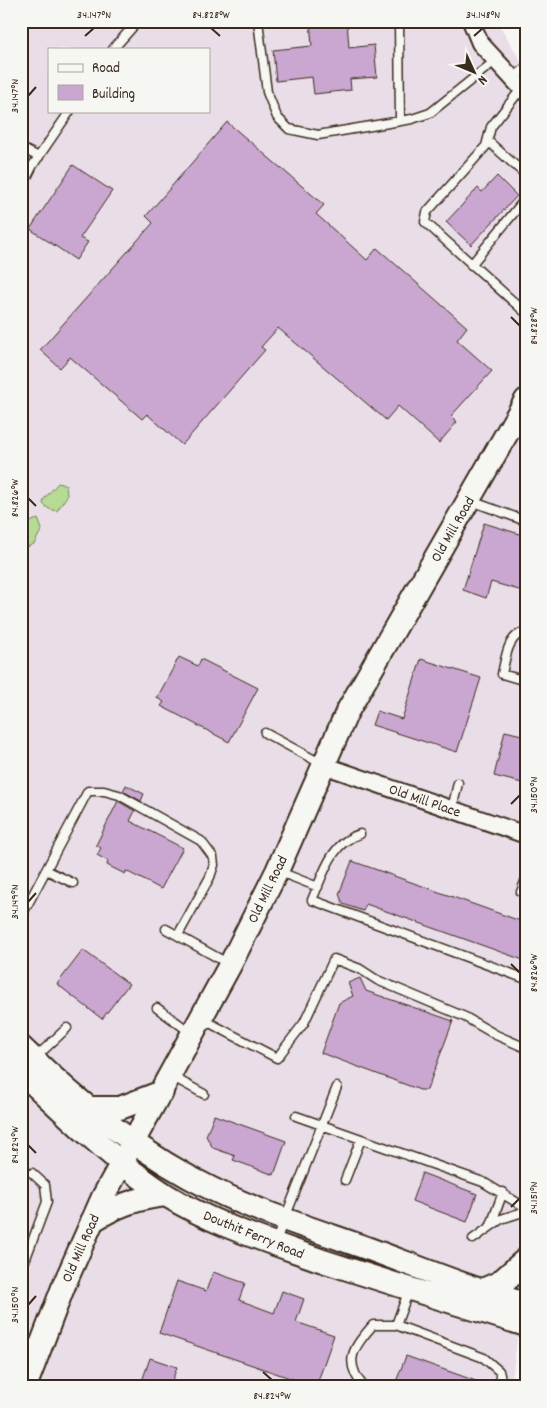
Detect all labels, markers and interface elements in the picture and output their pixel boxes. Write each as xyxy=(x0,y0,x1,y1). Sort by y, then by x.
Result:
text: 34.147°N xyxy=(77,7,111,24)
text: 84.828°W xyxy=(192,7,230,24)
text: 34.148°N xyxy=(466,7,500,24)
legend xyxy=(48,48,210,112)
north arrow xyxy=(450,48,500,98)
text: Road xyxy=(92,58,120,80)
text: N xyxy=(472,70,492,89)
text: 34.147°N xyxy=(7,79,24,113)
text: Building xyxy=(92,84,135,106)
text: 84.828°W xyxy=(526,307,543,345)
text: 84.826°W xyxy=(7,479,24,517)
street label: Old Mill Road xyxy=(426,493,481,567)
text: 34.150°N xyxy=(526,777,543,813)
street label: Old Mill Place xyxy=(385,779,464,825)
street label: Old Mill Road xyxy=(243,852,295,927)
text: 34.149°N xyxy=(7,884,24,920)
text: 84.826°W xyxy=(526,954,543,992)
text: 84.824°W xyxy=(7,1126,24,1164)
text: 34.151°N xyxy=(526,1181,543,1214)
street label: Douthit Ferry Road xyxy=(200,1206,307,1266)
street label: Old Mill Road xyxy=(57,1211,107,1287)
text: 34.150°N xyxy=(7,1287,24,1323)
text: 84.824°W xyxy=(253,1388,291,1405)

